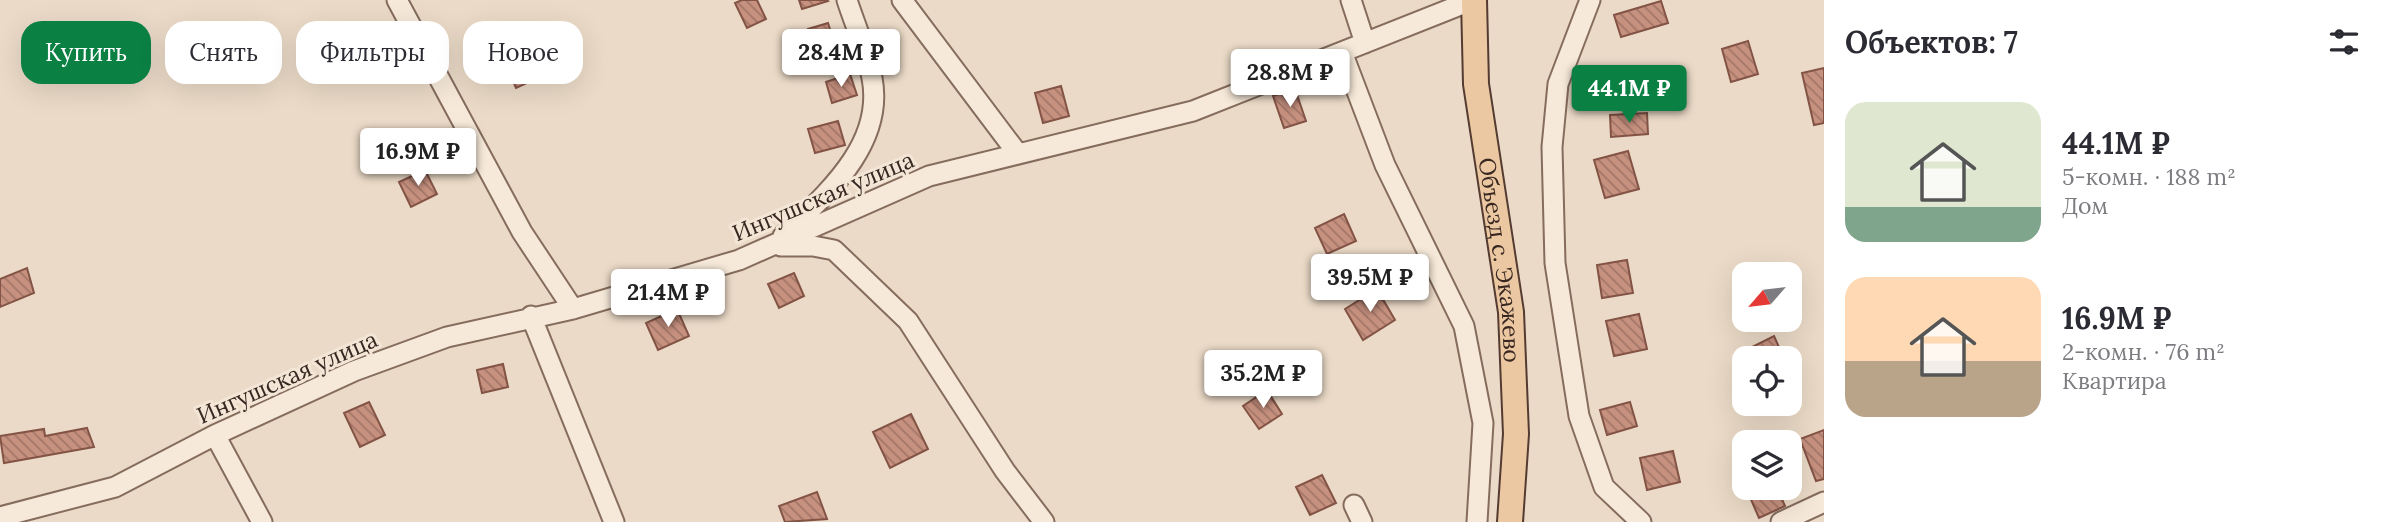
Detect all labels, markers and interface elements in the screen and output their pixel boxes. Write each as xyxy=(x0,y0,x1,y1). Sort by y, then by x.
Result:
chip: Купить xyxy=(21,21,151,84)
chip: Снять xyxy=(165,21,282,84)
chip: Фильтры xyxy=(296,21,449,84)
chip: Новое xyxy=(463,21,583,84)
text: Объектов: 7 xyxy=(1845,23,2018,61)
icon: filters xyxy=(2325,23,2363,61)
pin: 28.4M ₽ xyxy=(776,29,906,89)
text: 28.4M ₽ xyxy=(798,37,884,66)
pin: 28.8M ₽ xyxy=(1225,50,1355,109)
text: 28.8M ₽ xyxy=(1247,57,1333,86)
pin: 44.1M ₽ xyxy=(1564,66,1694,125)
text: 44.1M ₽ xyxy=(1588,73,1670,102)
text: 44.1M ₽ xyxy=(2062,124,2170,162)
pin: 16.9M ₽ xyxy=(353,128,483,188)
icon: home xyxy=(1901,130,1985,214)
text: 16.9M ₽ xyxy=(376,136,460,165)
street label: Ингушская улица xyxy=(728,145,918,247)
street label: Объезд с. Экажево xyxy=(1473,155,1528,363)
text: 5-комн. · 188 m² xyxy=(2062,162,2236,191)
text: Дом xyxy=(2062,191,2108,220)
pin: 39.5M ₽ xyxy=(1305,254,1435,314)
text: 39.5M ₽ xyxy=(1327,262,1413,291)
north arrow xyxy=(1732,262,1802,332)
map controls xyxy=(1732,262,1802,500)
pin: 21.4M ₽ xyxy=(603,270,733,329)
text: 21.4M ₽ xyxy=(627,277,709,306)
text: 16.9M ₽ xyxy=(2062,299,2171,337)
icon: home xyxy=(1901,305,1985,389)
street label: Ингушская улица xyxy=(192,324,382,430)
text: 2-комн. · 76 m² xyxy=(2062,337,2225,366)
button: locate xyxy=(1732,346,1802,416)
pin: 35.2M ₽ xyxy=(1198,350,1328,410)
text: 35.2M ₽ xyxy=(1220,358,1306,387)
text: Квартира xyxy=(2062,366,2167,395)
button: layers xyxy=(1732,430,1802,500)

